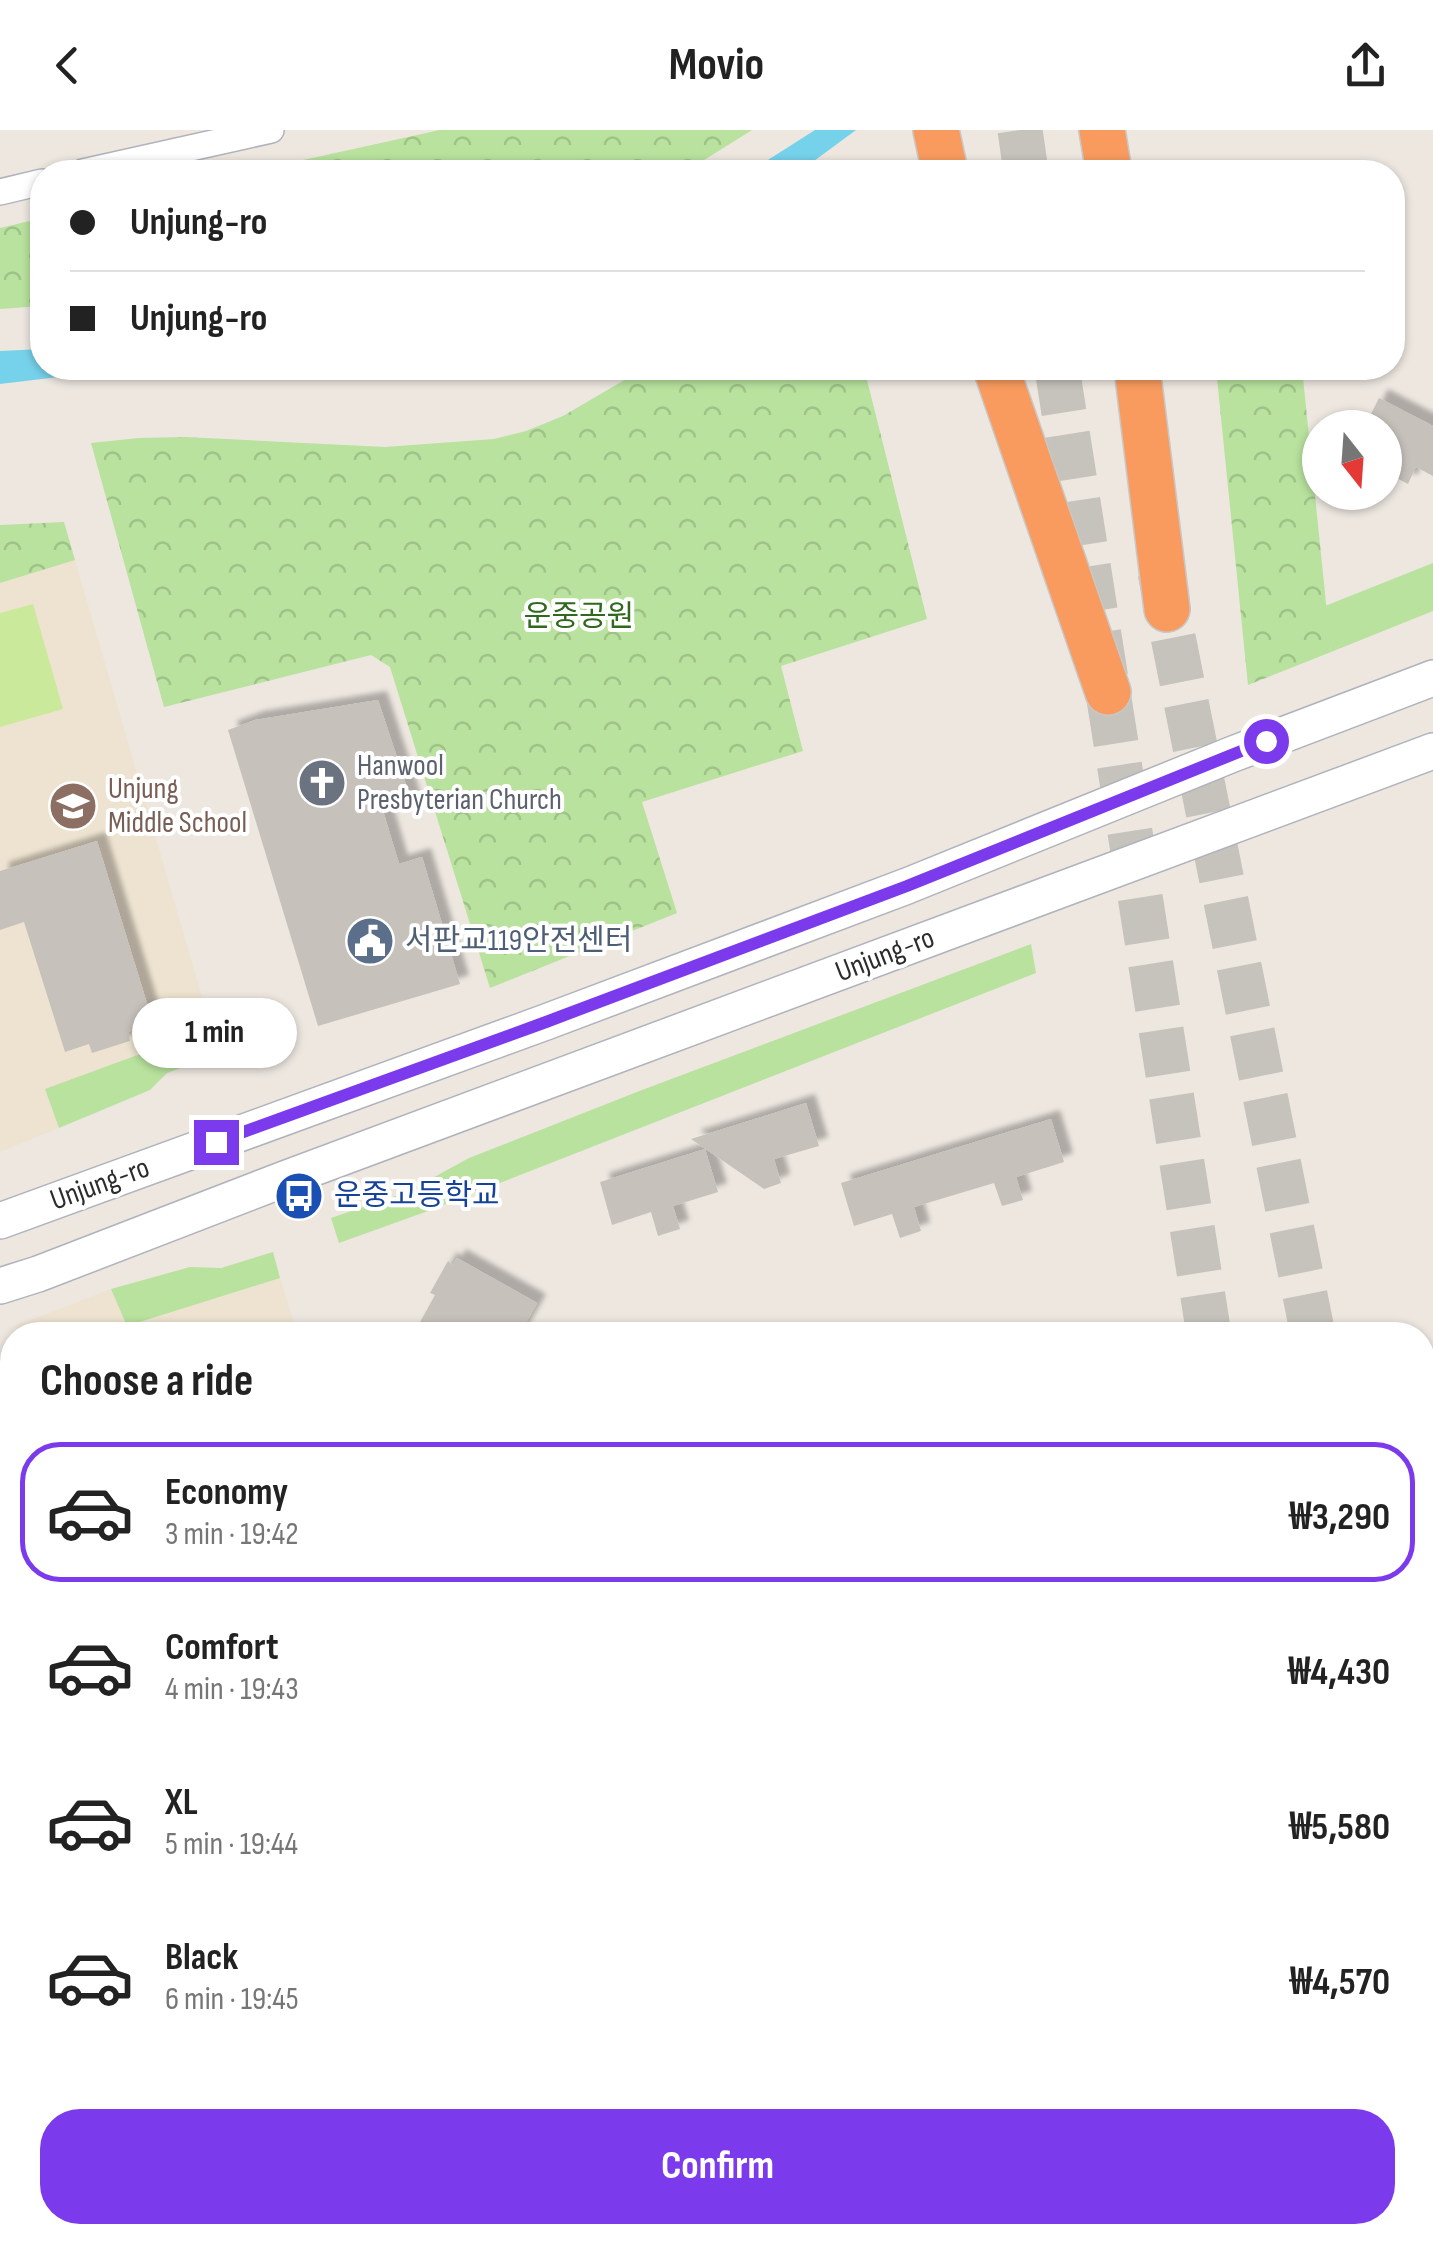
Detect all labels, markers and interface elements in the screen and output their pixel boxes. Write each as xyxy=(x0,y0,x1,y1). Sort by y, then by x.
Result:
icon: back xyxy=(40,38,95,93)
text: Movio xyxy=(669,38,764,93)
icon: share xyxy=(1338,38,1393,93)
text: Unjung-ro xyxy=(130,200,267,245)
text: Unjung-ro xyxy=(130,296,267,341)
north arrow xyxy=(1302,410,1402,510)
map controls xyxy=(1302,410,1402,510)
park label: 운중공원 xyxy=(524,599,634,635)
route start xyxy=(1244,719,1289,764)
place label: Hanwool Presbyterian Church xyxy=(357,748,562,818)
church icon: Hanwool Presbyterian Church xyxy=(296,757,348,809)
place label: Unjung Middle School xyxy=(108,771,247,841)
school or university icon: Unjung Middle School xyxy=(47,780,99,832)
public building icon: 서판교119안전센터 xyxy=(344,915,396,967)
street label: Unjung-ro xyxy=(831,920,939,990)
place label: 서판교119안전센터 xyxy=(405,923,633,959)
callout: 1 min xyxy=(134,997,298,1067)
text: 1 min xyxy=(185,1013,244,1052)
route end xyxy=(194,1120,239,1165)
street label: Unjung-ro xyxy=(46,1150,154,1218)
bus stop icon: 운중고등학교 xyxy=(273,1170,325,1222)
place label: 운중고등학교 xyxy=(334,1178,500,1214)
text: Choose a ride xyxy=(40,1354,253,1409)
icon: car xyxy=(45,1467,135,1557)
text: Economy xyxy=(165,1470,288,1515)
text: ₩3,290 xyxy=(1289,1495,1390,1540)
text: 3 min · 19:42 xyxy=(165,1515,298,1554)
icon: car xyxy=(45,1622,135,1712)
text: Comfort xyxy=(165,1625,279,1670)
text: ₩4,430 xyxy=(1288,1650,1390,1695)
text: 4 min · 19:43 xyxy=(165,1670,299,1709)
icon: car xyxy=(45,1777,135,1867)
text: XL xyxy=(165,1780,198,1825)
text: ₩5,580 xyxy=(1289,1805,1390,1850)
text: 5 min · 19:44 xyxy=(165,1825,298,1864)
icon: car xyxy=(45,1932,135,2022)
text: Black xyxy=(165,1935,238,1980)
text: ₩4,570 xyxy=(1290,1960,1390,2005)
text: 6 min · 19:45 xyxy=(165,1980,299,2019)
button: Confirm xyxy=(40,2109,1395,2224)

